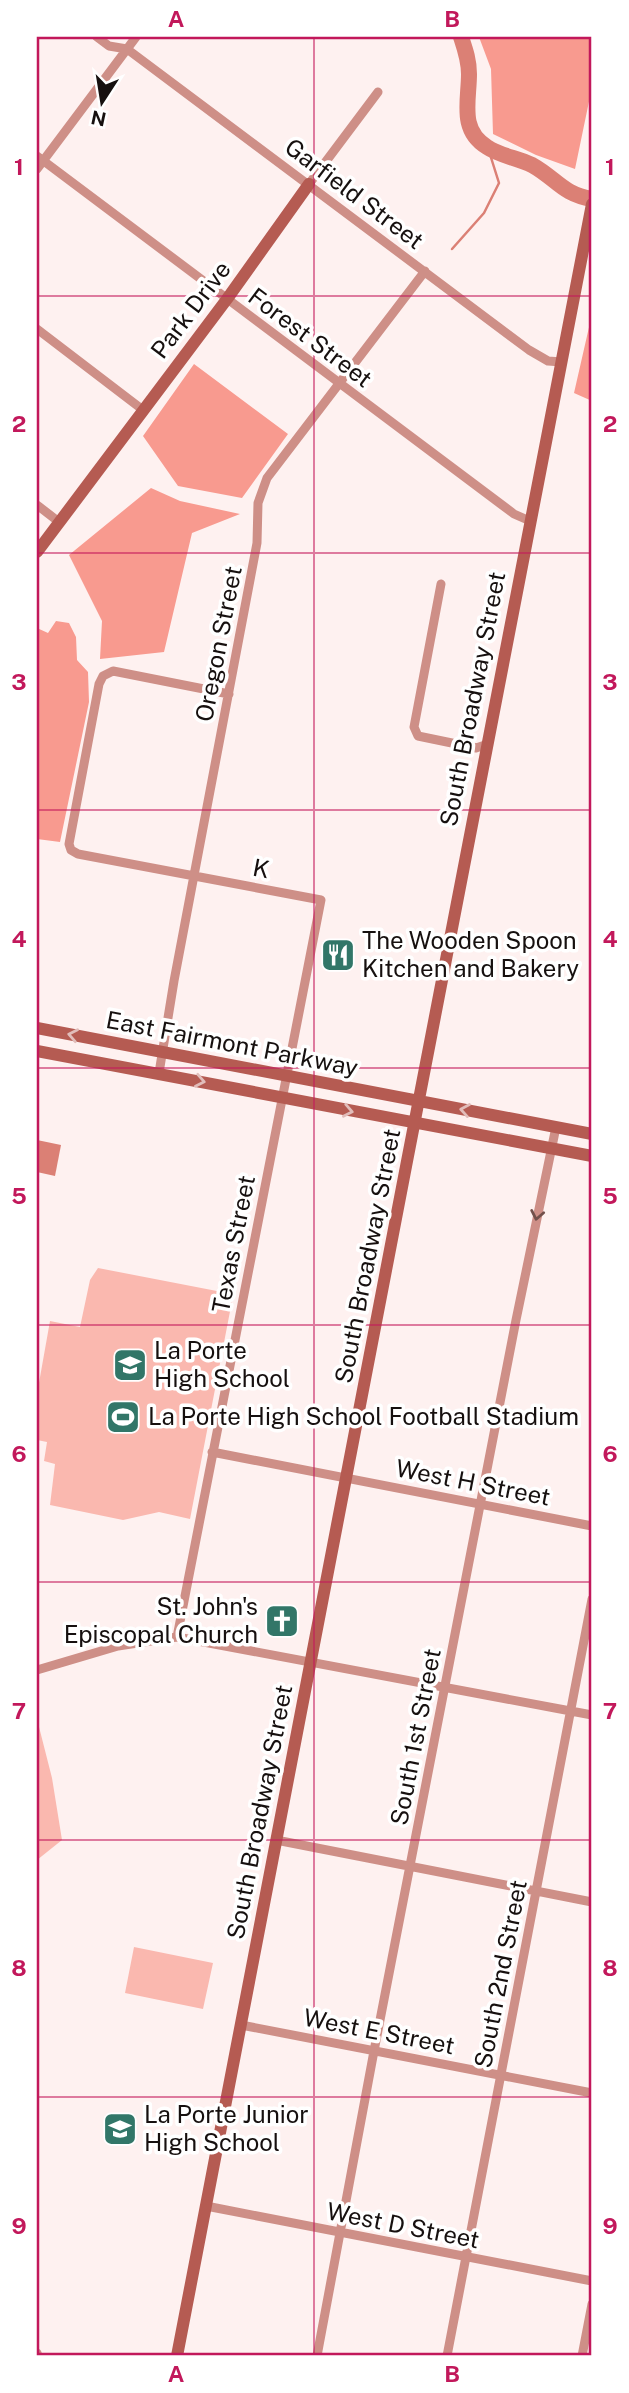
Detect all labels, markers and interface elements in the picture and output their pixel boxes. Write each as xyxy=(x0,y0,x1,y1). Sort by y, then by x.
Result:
text: A xyxy=(168,5,185,32)
text: B xyxy=(444,5,460,32)
north arrow xyxy=(66,66,136,136)
text: N xyxy=(89,106,108,131)
street label: Garfield Street xyxy=(280,132,429,254)
text: 1 xyxy=(14,153,24,180)
text: 1 xyxy=(605,153,615,180)
street label: Park Drive xyxy=(145,255,236,364)
street label: Forest Street xyxy=(243,282,378,393)
text: 2 xyxy=(12,410,26,437)
text: 2 xyxy=(603,410,617,437)
street label: Oregon Street xyxy=(189,564,247,724)
street label: South Broadway Street xyxy=(434,569,510,829)
text: 3 xyxy=(11,668,27,695)
text: 3 xyxy=(602,668,618,695)
street label: K xyxy=(250,853,272,883)
text: 4 xyxy=(11,925,27,952)
text: 4 xyxy=(602,925,618,952)
place label: The Wooden Spoon Kitchen and Bakery xyxy=(362,926,579,982)
restaurant icon: The Wooden Spoon Kitchen and Bakery xyxy=(319,936,357,974)
street label: East Fairmont Parkway xyxy=(104,1005,361,1081)
one-way arrow xyxy=(68,1028,80,1043)
one-way arrow xyxy=(194,1073,206,1088)
one-way arrow xyxy=(342,1102,354,1117)
one-way arrow xyxy=(459,1103,471,1118)
street label: South Broadway Street xyxy=(329,1126,405,1386)
street label: Texas Street xyxy=(206,1173,260,1315)
text: 5 xyxy=(11,1182,27,1209)
text: 5 xyxy=(602,1182,618,1209)
one-way arrow xyxy=(530,1209,545,1221)
place label: La Porte High School xyxy=(154,1336,290,1392)
school or university icon: La Porte High School xyxy=(111,1346,149,1384)
sports icon: La Porte High School Football Stadium xyxy=(104,1398,142,1436)
place label: La Porte High School Football Stadium xyxy=(148,1402,579,1430)
text: 6 xyxy=(11,1440,27,1467)
text: 6 xyxy=(602,1440,618,1467)
street label: West H Street xyxy=(394,1453,553,1511)
place label: St. John's Episcopal Church xyxy=(64,1592,258,1648)
church icon: St. John's Episcopal Church xyxy=(263,1602,301,1640)
street label: South 1st Street xyxy=(384,1646,446,1828)
street label: South Broadway Street xyxy=(221,1682,297,1942)
text: 7 xyxy=(12,1697,26,1724)
text: 7 xyxy=(603,1697,617,1724)
street label: South 2nd Street xyxy=(468,1877,532,2070)
text: 8 xyxy=(11,1954,27,1981)
text: 8 xyxy=(602,1954,618,1981)
street label: West E Street xyxy=(301,2003,457,2059)
place label: La Porte Junior High School xyxy=(144,2100,309,2156)
school or university icon: La Porte Junior High School xyxy=(101,2110,139,2148)
street label: West D Street xyxy=(324,2196,482,2254)
text: 9 xyxy=(11,2212,27,2239)
text: 9 xyxy=(602,2212,618,2239)
text: A xyxy=(168,2360,185,2387)
text: B xyxy=(444,2360,460,2387)

